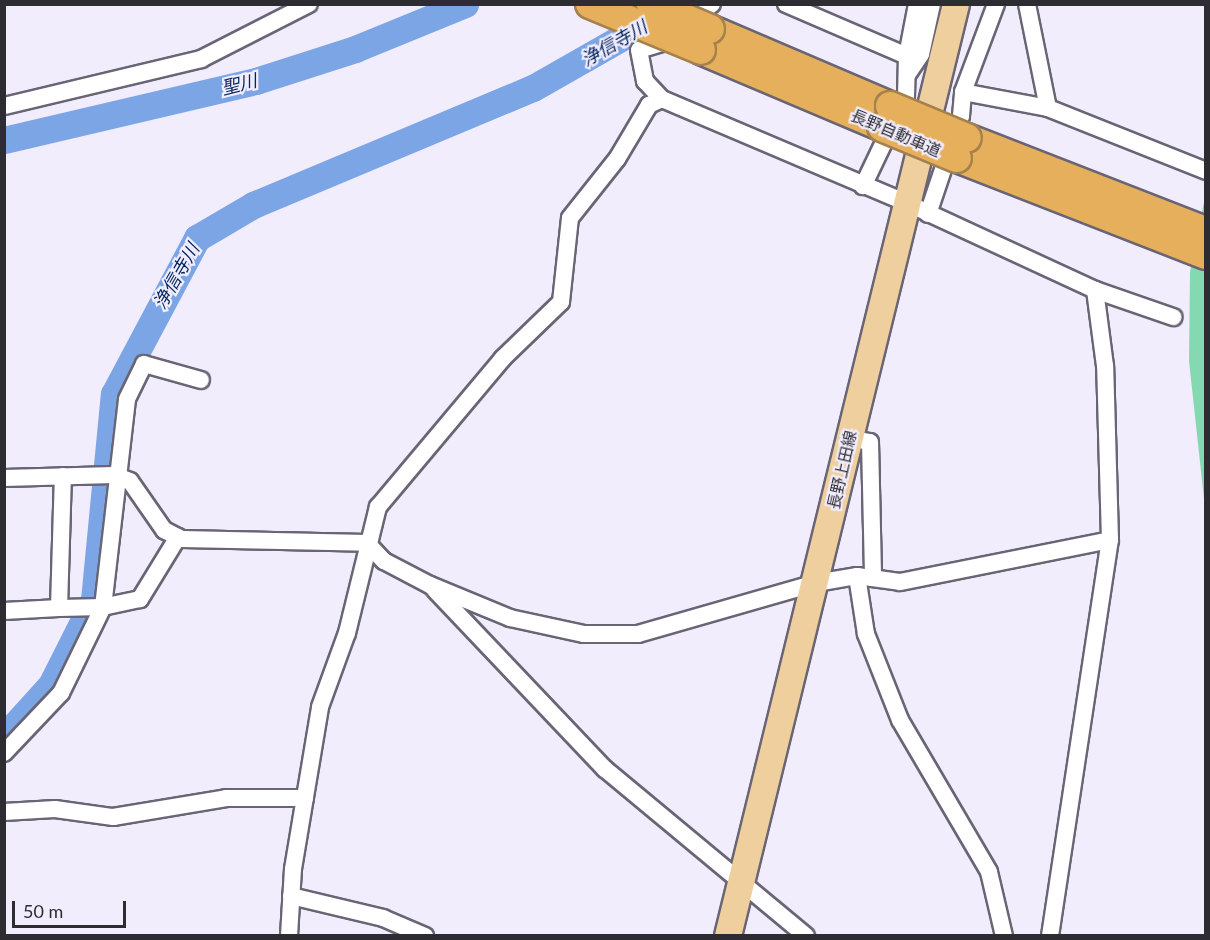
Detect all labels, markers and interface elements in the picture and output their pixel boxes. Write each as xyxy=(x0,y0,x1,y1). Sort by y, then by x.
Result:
water label: 浄信寺川 xyxy=(577,16,651,70)
water label: 聖川 xyxy=(219,69,259,99)
street label: 長野自動車道 xyxy=(848,105,944,161)
water label: 浄信寺川 xyxy=(149,239,203,313)
street label: 長野上田線 xyxy=(824,429,860,511)
scale bar xyxy=(15,889,129,927)
text: 50 m xyxy=(23,900,63,922)

